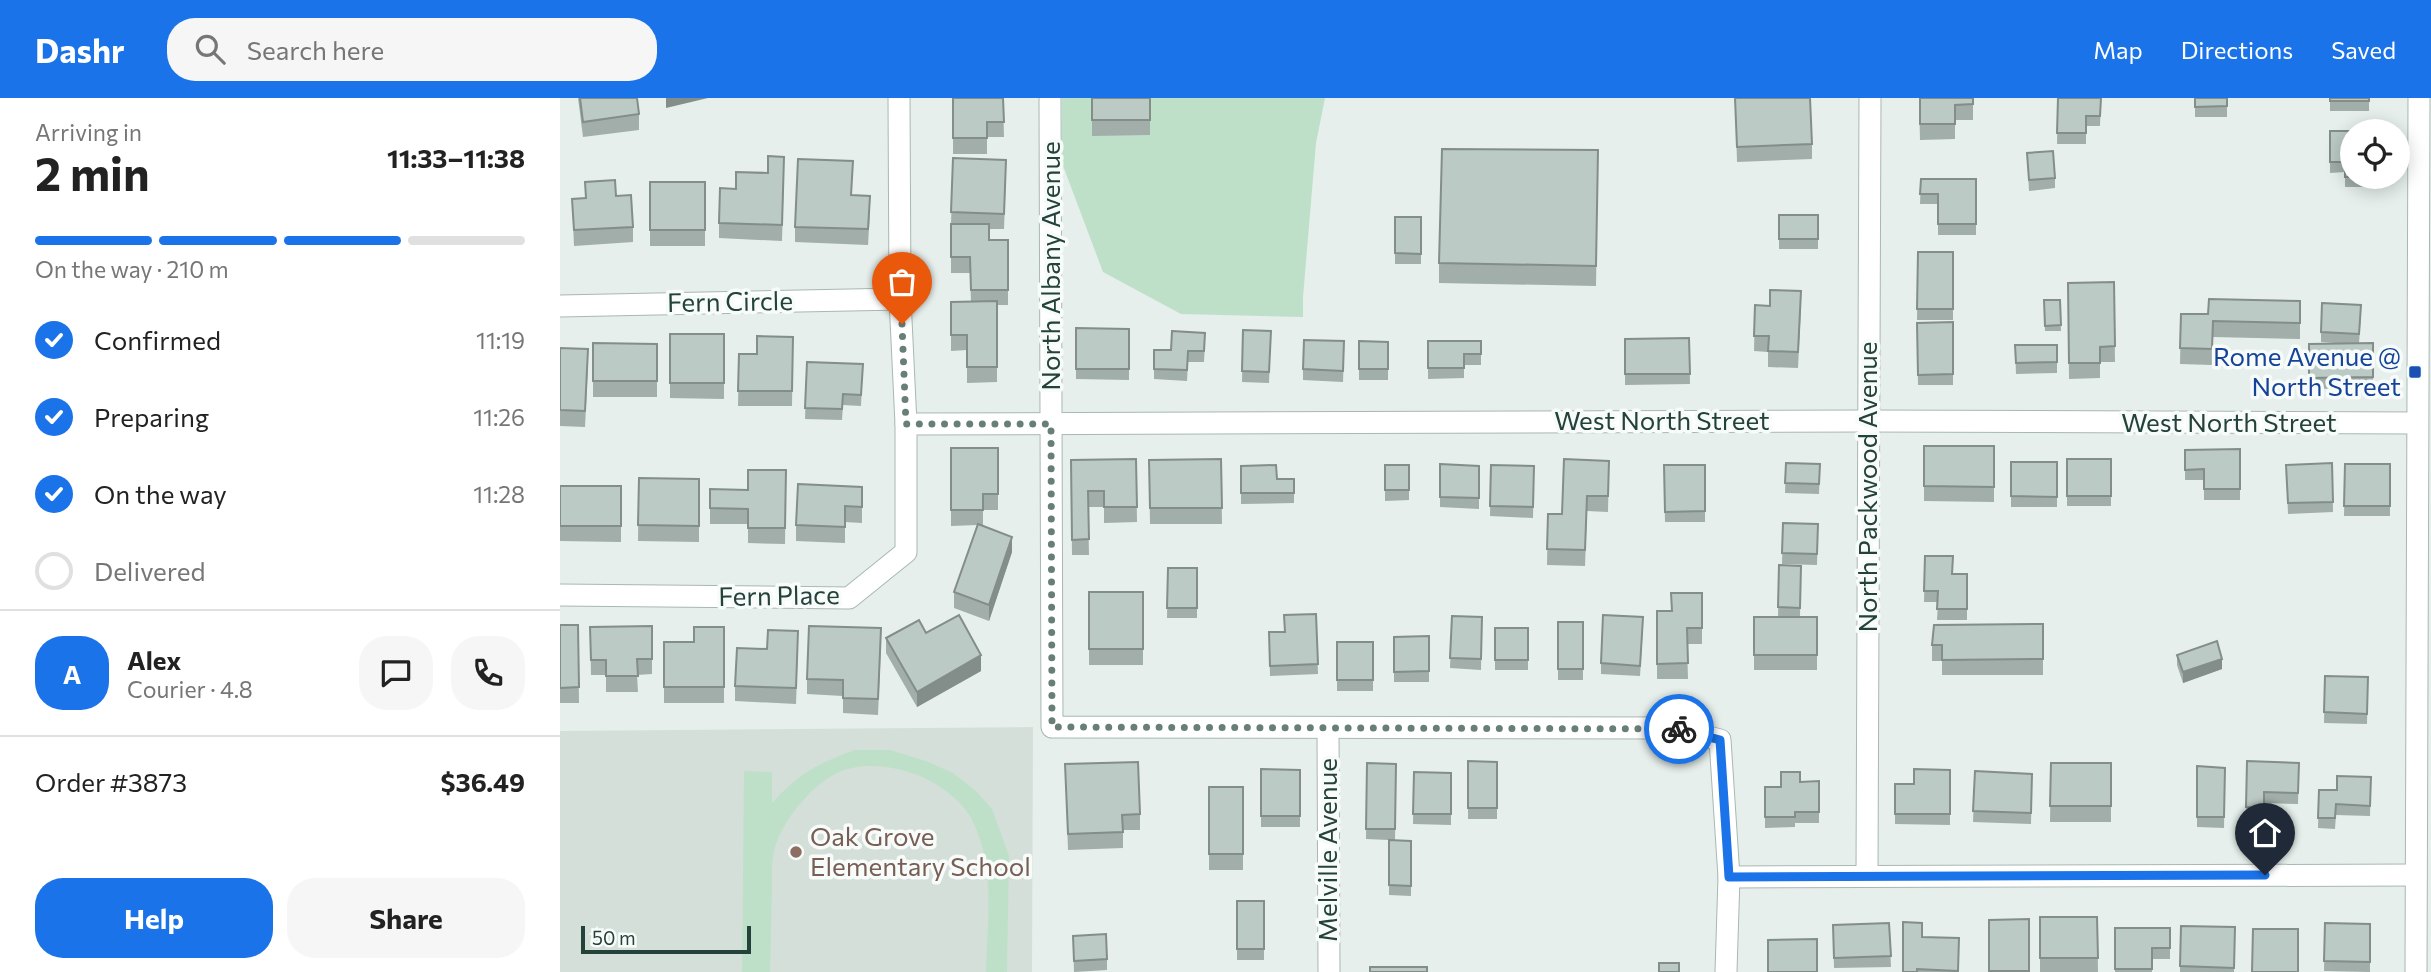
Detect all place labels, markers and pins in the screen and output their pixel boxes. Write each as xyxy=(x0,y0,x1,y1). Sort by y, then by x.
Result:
pin xyxy=(872,252,932,324)
place label: Rome Avenue @ North Street xyxy=(2213,340,2401,401)
marker: Rome Avenue @ North Street xyxy=(2407,364,2423,380)
pin xyxy=(2235,803,2295,875)
place label: Oak Grove Elementary School xyxy=(810,820,1031,881)
marker: Oak Grove Elementary School xyxy=(788,844,804,860)

